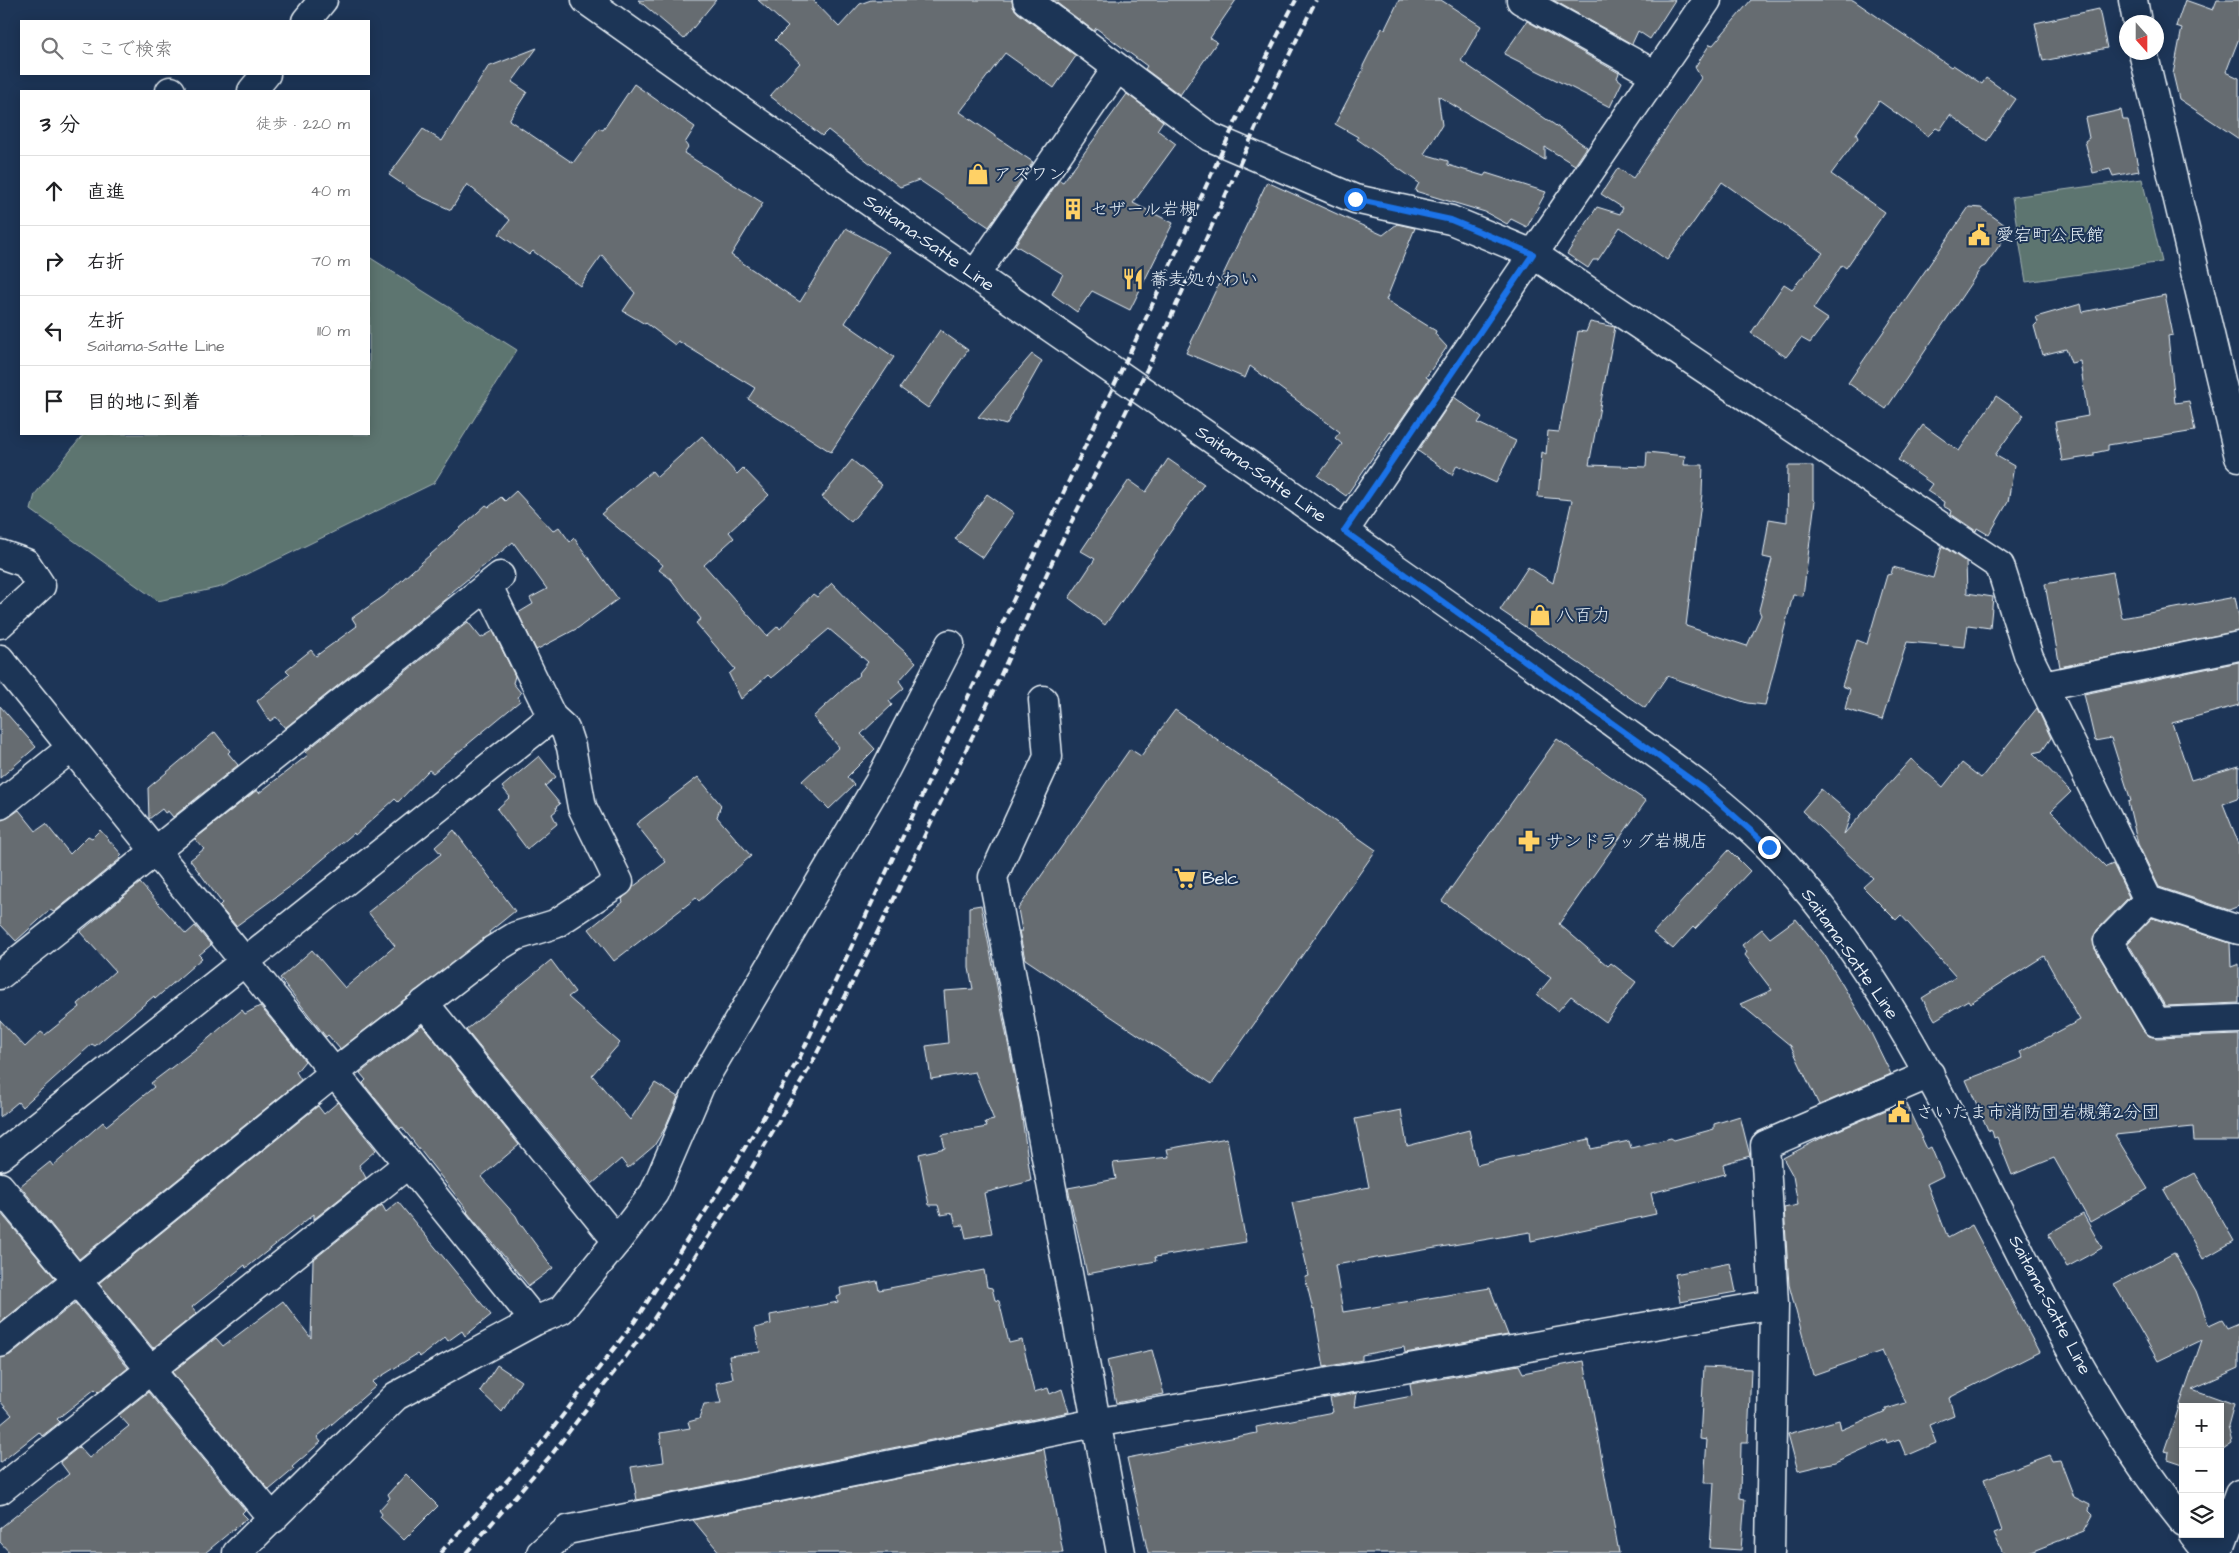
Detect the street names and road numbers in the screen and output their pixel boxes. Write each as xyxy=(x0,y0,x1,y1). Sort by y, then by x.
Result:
street label: Saitama-Satte Line xyxy=(858,188,1000,298)
street label: Saitama-Satte Line xyxy=(1190,419,1332,529)
street label: Saitama-Satte Line xyxy=(1795,883,1905,1025)
street label: Saitama-Satte Line xyxy=(2003,1231,2097,1379)

